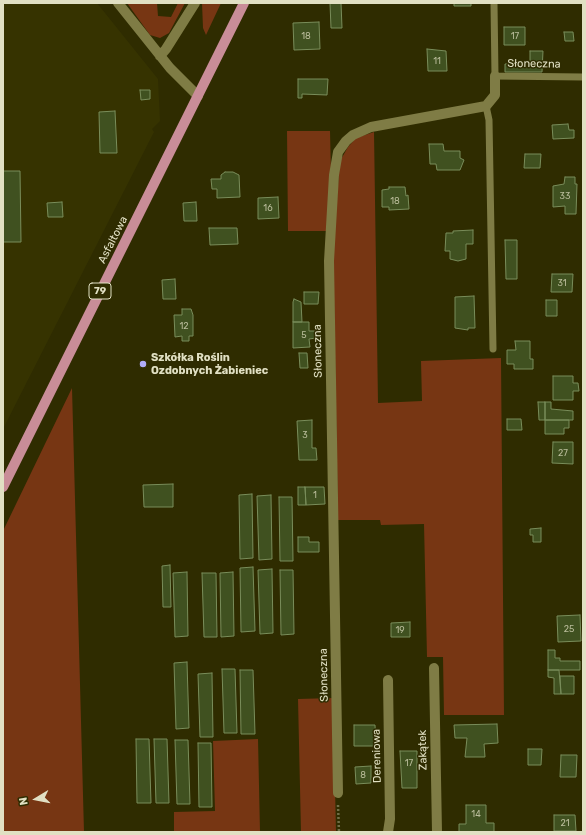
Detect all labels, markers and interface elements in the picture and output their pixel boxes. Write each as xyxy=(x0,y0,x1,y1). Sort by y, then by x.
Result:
house number: 18 xyxy=(301,31,311,41)
house number: 17 xyxy=(511,31,519,41)
house number: 11 xyxy=(433,56,441,66)
street label: Słoneczna xyxy=(507,57,561,71)
house number: 33 xyxy=(560,191,570,201)
house number: 18 xyxy=(390,196,400,206)
house number: 16 xyxy=(263,203,273,213)
street label: Asfaltowa xyxy=(96,214,130,266)
house number: 31 xyxy=(557,278,567,288)
road number: 79 xyxy=(89,283,111,299)
house number: 12 xyxy=(179,321,189,331)
street label: Słoneczna xyxy=(311,324,325,378)
house number: 5 xyxy=(301,330,307,340)
place label: Szkółka Roślin Ozdobnych Żabieniec xyxy=(151,351,268,377)
marker: Szkółka Roślin Ozdobnych Żabieniec xyxy=(138,359,148,369)
house number: 3 xyxy=(302,430,308,440)
house number: 27 xyxy=(558,448,568,458)
house number: 1 xyxy=(313,490,317,500)
house number: 25 xyxy=(564,624,574,634)
house number: 19 xyxy=(395,625,405,635)
street label: Słoneczna xyxy=(317,648,331,702)
street label: Dereniowa xyxy=(370,729,384,783)
street label: Zakątek xyxy=(416,730,430,770)
house number: 17 xyxy=(405,758,413,768)
house number: 8 xyxy=(360,770,366,780)
north arrow xyxy=(16,779,56,819)
text: N xyxy=(17,796,31,806)
house number: 14 xyxy=(471,809,481,819)
house number: 21 xyxy=(560,818,570,828)

